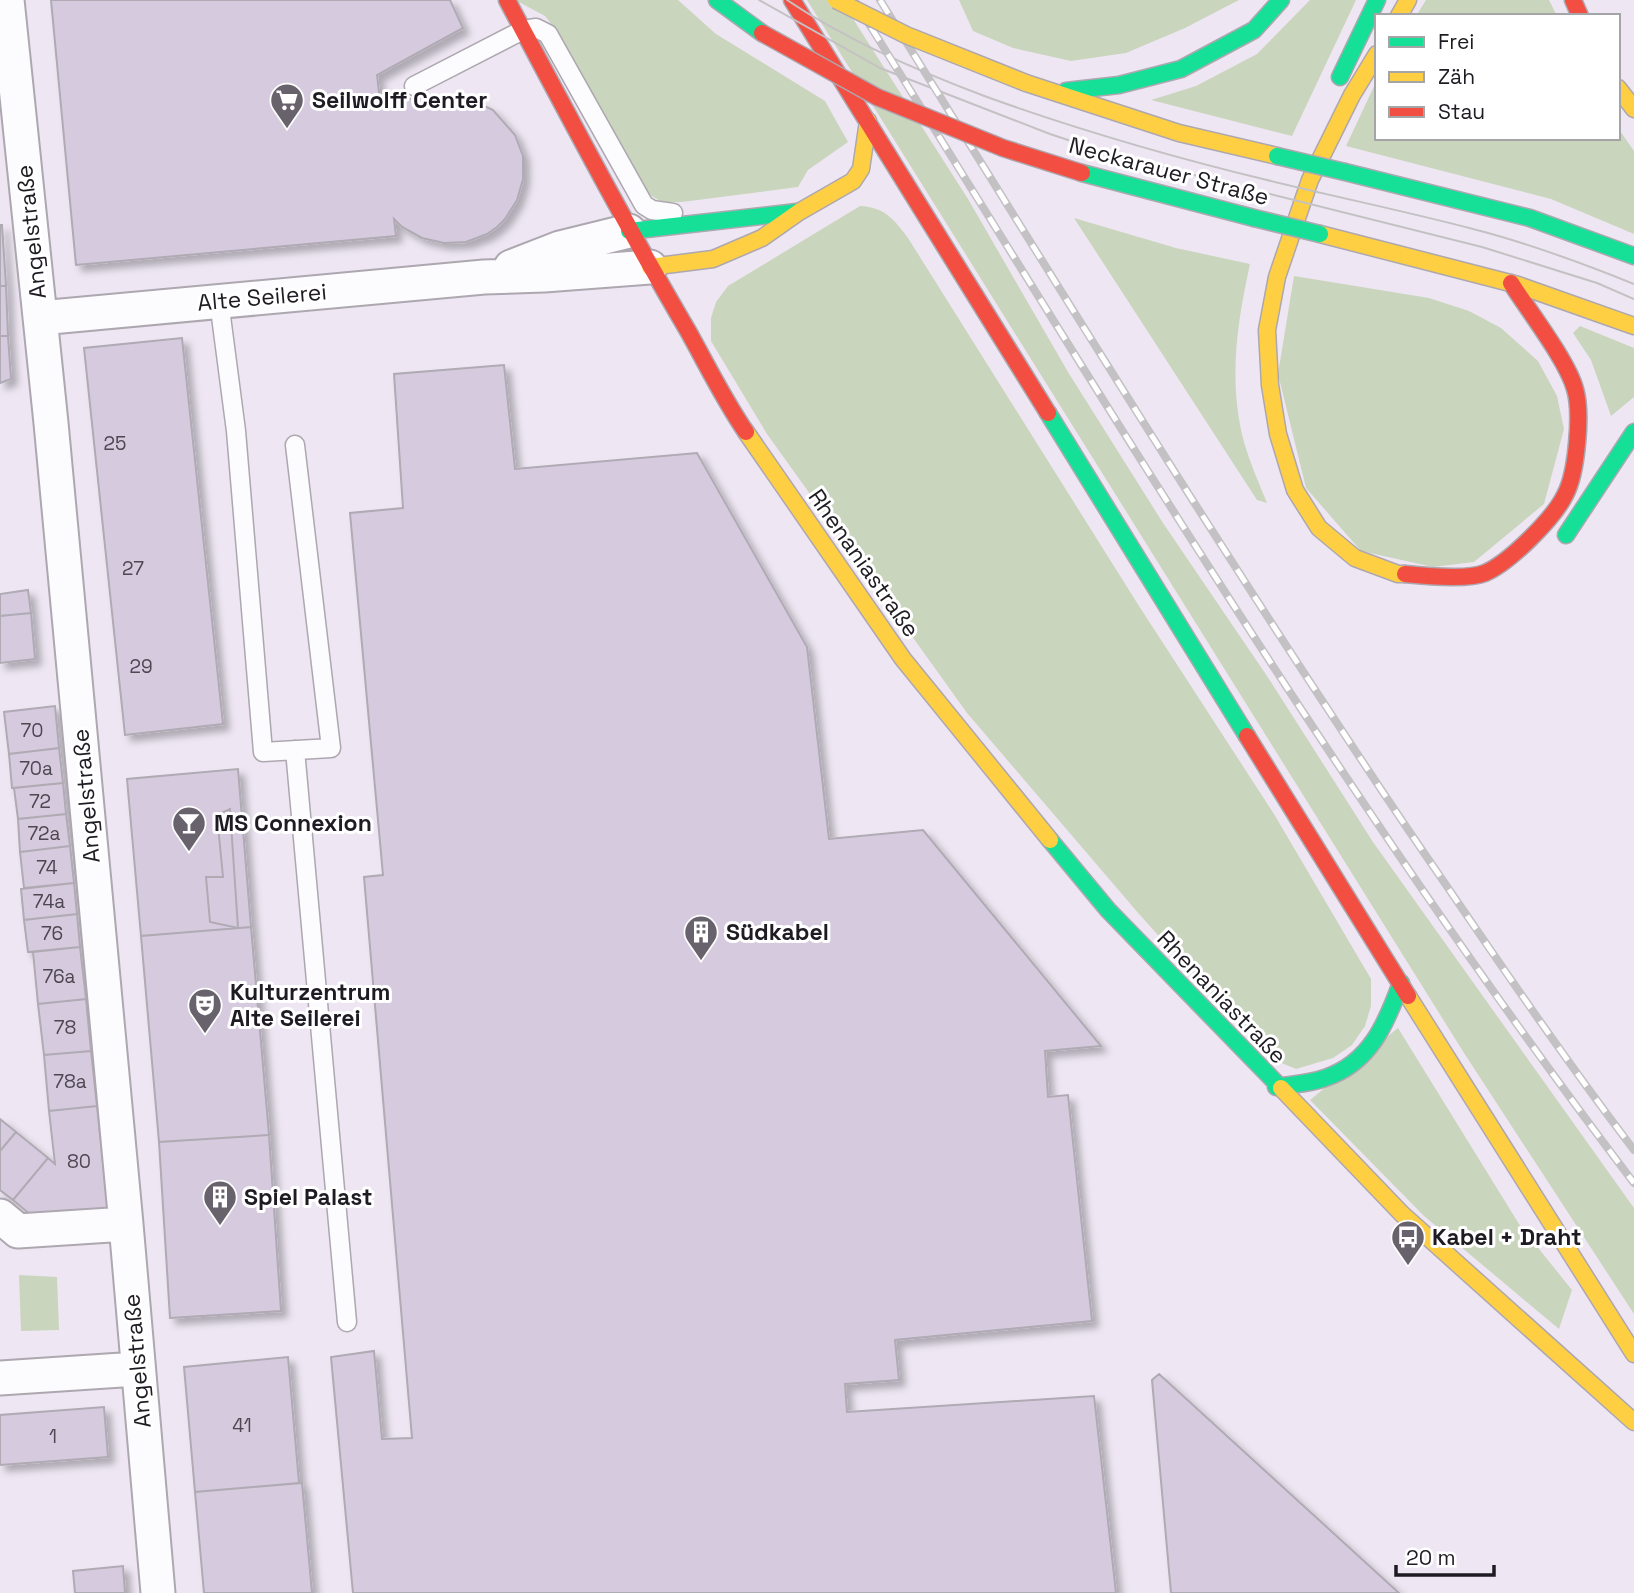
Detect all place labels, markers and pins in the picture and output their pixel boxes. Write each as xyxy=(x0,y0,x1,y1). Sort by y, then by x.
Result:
supermarket icon: Seilwolff Center xyxy=(268,81,306,130)
place label: Seilwolff Center xyxy=(312,85,487,115)
bar icon: MS Connexion xyxy=(170,804,208,853)
place label: MS Connexion xyxy=(214,808,372,838)
building icon: Südkabel xyxy=(682,913,720,962)
place label: Südkabel xyxy=(726,917,829,947)
place label: Kulturzentrum Alte Seilerei xyxy=(230,977,390,1033)
theatre icon: Kulturzentrum Alte Seilerei xyxy=(186,986,224,1035)
building icon: Spiel Palast xyxy=(201,1178,239,1227)
place label: Spiel Palast xyxy=(244,1182,373,1212)
bus stop icon: Kabel + Draht xyxy=(1389,1218,1427,1267)
place label: Kabel + Draht xyxy=(1432,1222,1581,1252)

